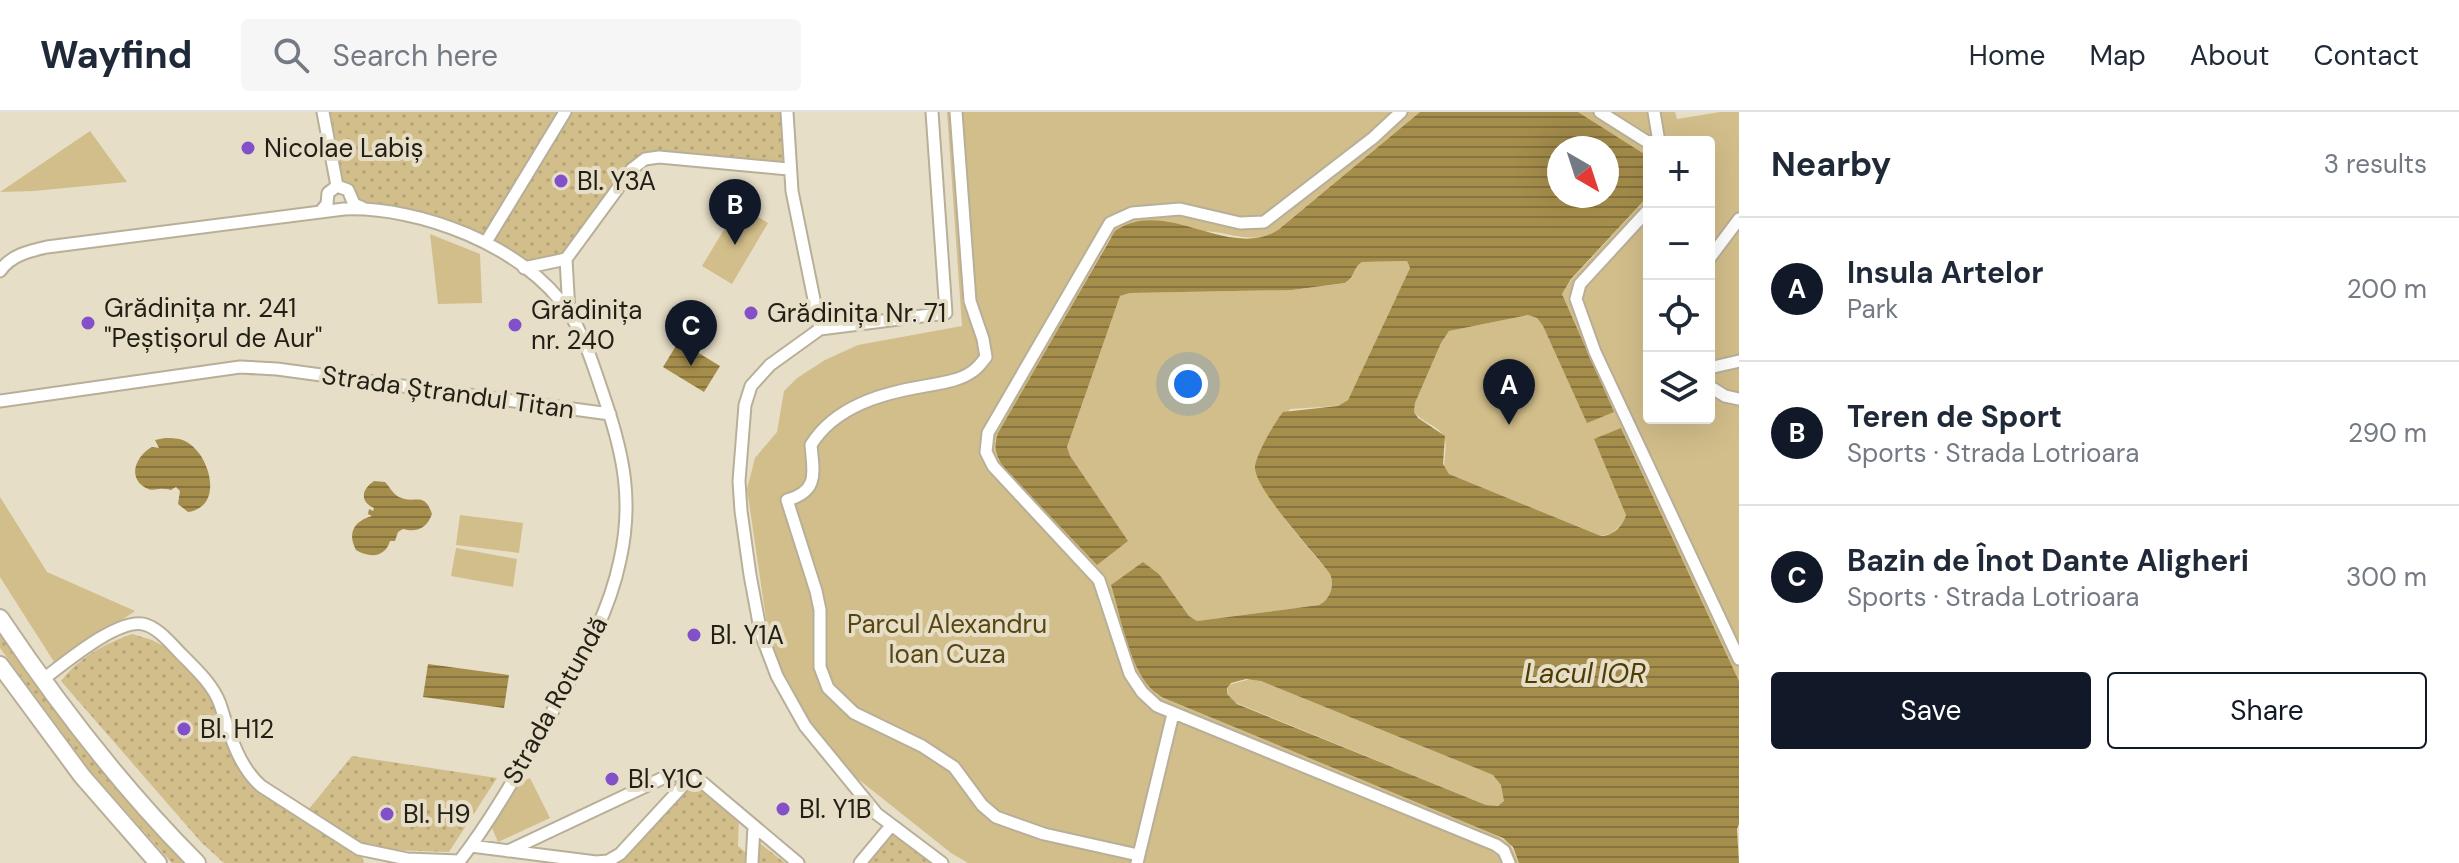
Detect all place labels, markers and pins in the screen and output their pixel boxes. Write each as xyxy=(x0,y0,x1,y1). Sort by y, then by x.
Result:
place label: Nicolae Labiș xyxy=(264,131,424,165)
marker: Nicolae Labiș xyxy=(239,139,257,157)
place label: Bl. Y3A xyxy=(577,164,656,198)
marker: Bl. Y3A xyxy=(552,172,570,190)
pin: B xyxy=(709,179,761,245)
place label: Grădinița nr. 241 "Peștișorul de Aur" xyxy=(104,291,322,355)
place label: Grădinița nr. 240 xyxy=(531,293,643,357)
place label: Grădinița Nr. 71 xyxy=(767,296,946,330)
pin: C xyxy=(665,300,717,366)
marker: Grădinița Nr. 71 xyxy=(742,304,760,322)
marker: Grădinița nr. 241 "Peștișorul de Aur" xyxy=(79,314,97,332)
marker: Grădinița nr. 240 xyxy=(506,316,524,334)
pin: A xyxy=(1483,359,1535,425)
place label: Bl. Y1A xyxy=(710,618,784,652)
marker: Bl. Y1A xyxy=(685,626,703,644)
place label: Bl. H12 xyxy=(200,712,274,746)
marker: Bl. H12 xyxy=(175,720,193,738)
place label: Bl. Y1C xyxy=(628,762,703,796)
marker: Bl. Y1C xyxy=(603,770,621,788)
place label: Bl. Y1B xyxy=(799,792,871,826)
place label: Bl. H9 xyxy=(403,797,471,831)
marker: Bl. Y1B xyxy=(774,800,792,818)
marker: Bl. H9 xyxy=(378,805,396,823)

